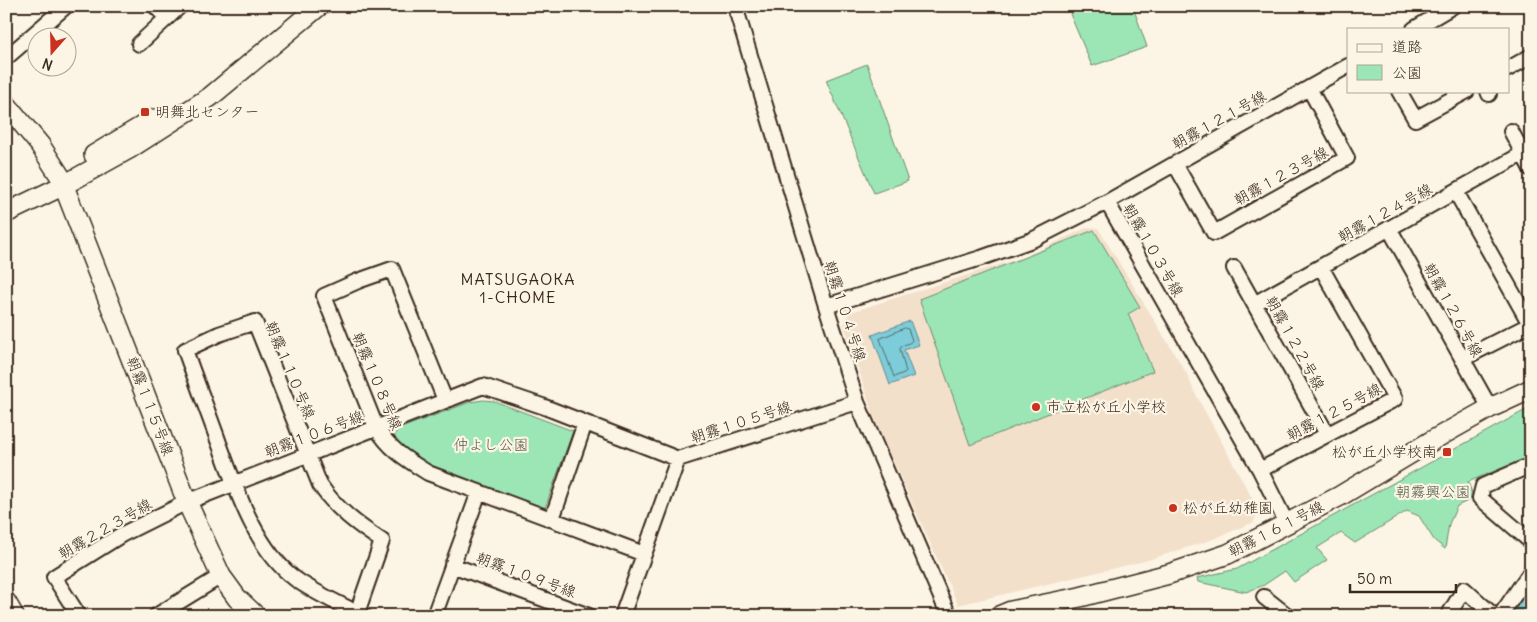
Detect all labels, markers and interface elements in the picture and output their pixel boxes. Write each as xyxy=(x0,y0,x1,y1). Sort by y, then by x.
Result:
north arrow xyxy=(28,28,78,78)
legend xyxy=(1347,28,1510,92)
text: 道路 xyxy=(1392,37,1422,56)
text: N xyxy=(40,54,55,74)
text: 公園 xyxy=(1392,63,1422,82)
street label: 朝霧１２１号線 xyxy=(1168,86,1269,153)
place label: 明舞北センター xyxy=(155,102,259,121)
marker: 明舞北センター xyxy=(139,106,151,118)
street label: 朝霧１２３号線 xyxy=(1230,142,1331,209)
street label: 朝霧１２４号線 xyxy=(1334,179,1435,246)
street label: 朝霧１０３号線 xyxy=(1119,200,1188,300)
street label: 朝霧１０４号線 xyxy=(820,258,871,364)
street label: 朝霧１２６号線 xyxy=(1420,259,1487,360)
district label: MATSUGAOKA 1-CHOME xyxy=(460,269,576,307)
street label: 朝霧１２２号線 xyxy=(1262,292,1329,393)
street label: 朝霧１１０号線 xyxy=(261,318,320,422)
street label: 朝霧１０８号線 xyxy=(348,329,407,433)
street label: 朝霧１１５号線 xyxy=(123,353,178,458)
street label: 朝霧１２５号線 xyxy=(1283,379,1385,445)
street label: 朝霧１０５号線 xyxy=(688,396,794,447)
place label: 市立松が丘小学校 xyxy=(1046,397,1166,416)
marker: 市立松が丘小学校 xyxy=(1030,401,1042,413)
street label: 朝霧１０６号線 xyxy=(261,406,366,461)
park label: 仲よし公園 xyxy=(453,435,529,454)
place label: 松が丘小学校南 xyxy=(1332,442,1437,461)
marker: 松が丘小学校南 xyxy=(1441,446,1453,458)
park label: 朝霧興公園 xyxy=(1395,482,1471,501)
street label: 朝霧２２３号線 xyxy=(55,494,155,563)
street label: 朝霧１６１号線 xyxy=(1225,496,1327,561)
place label: 松が丘幼稚園 xyxy=(1183,498,1273,517)
marker: 松が丘幼稚園 xyxy=(1167,502,1179,514)
street label: 朝霧１０９号線 xyxy=(474,548,579,601)
scale bar xyxy=(1350,562,1456,594)
text: 50 m xyxy=(1357,569,1392,588)

